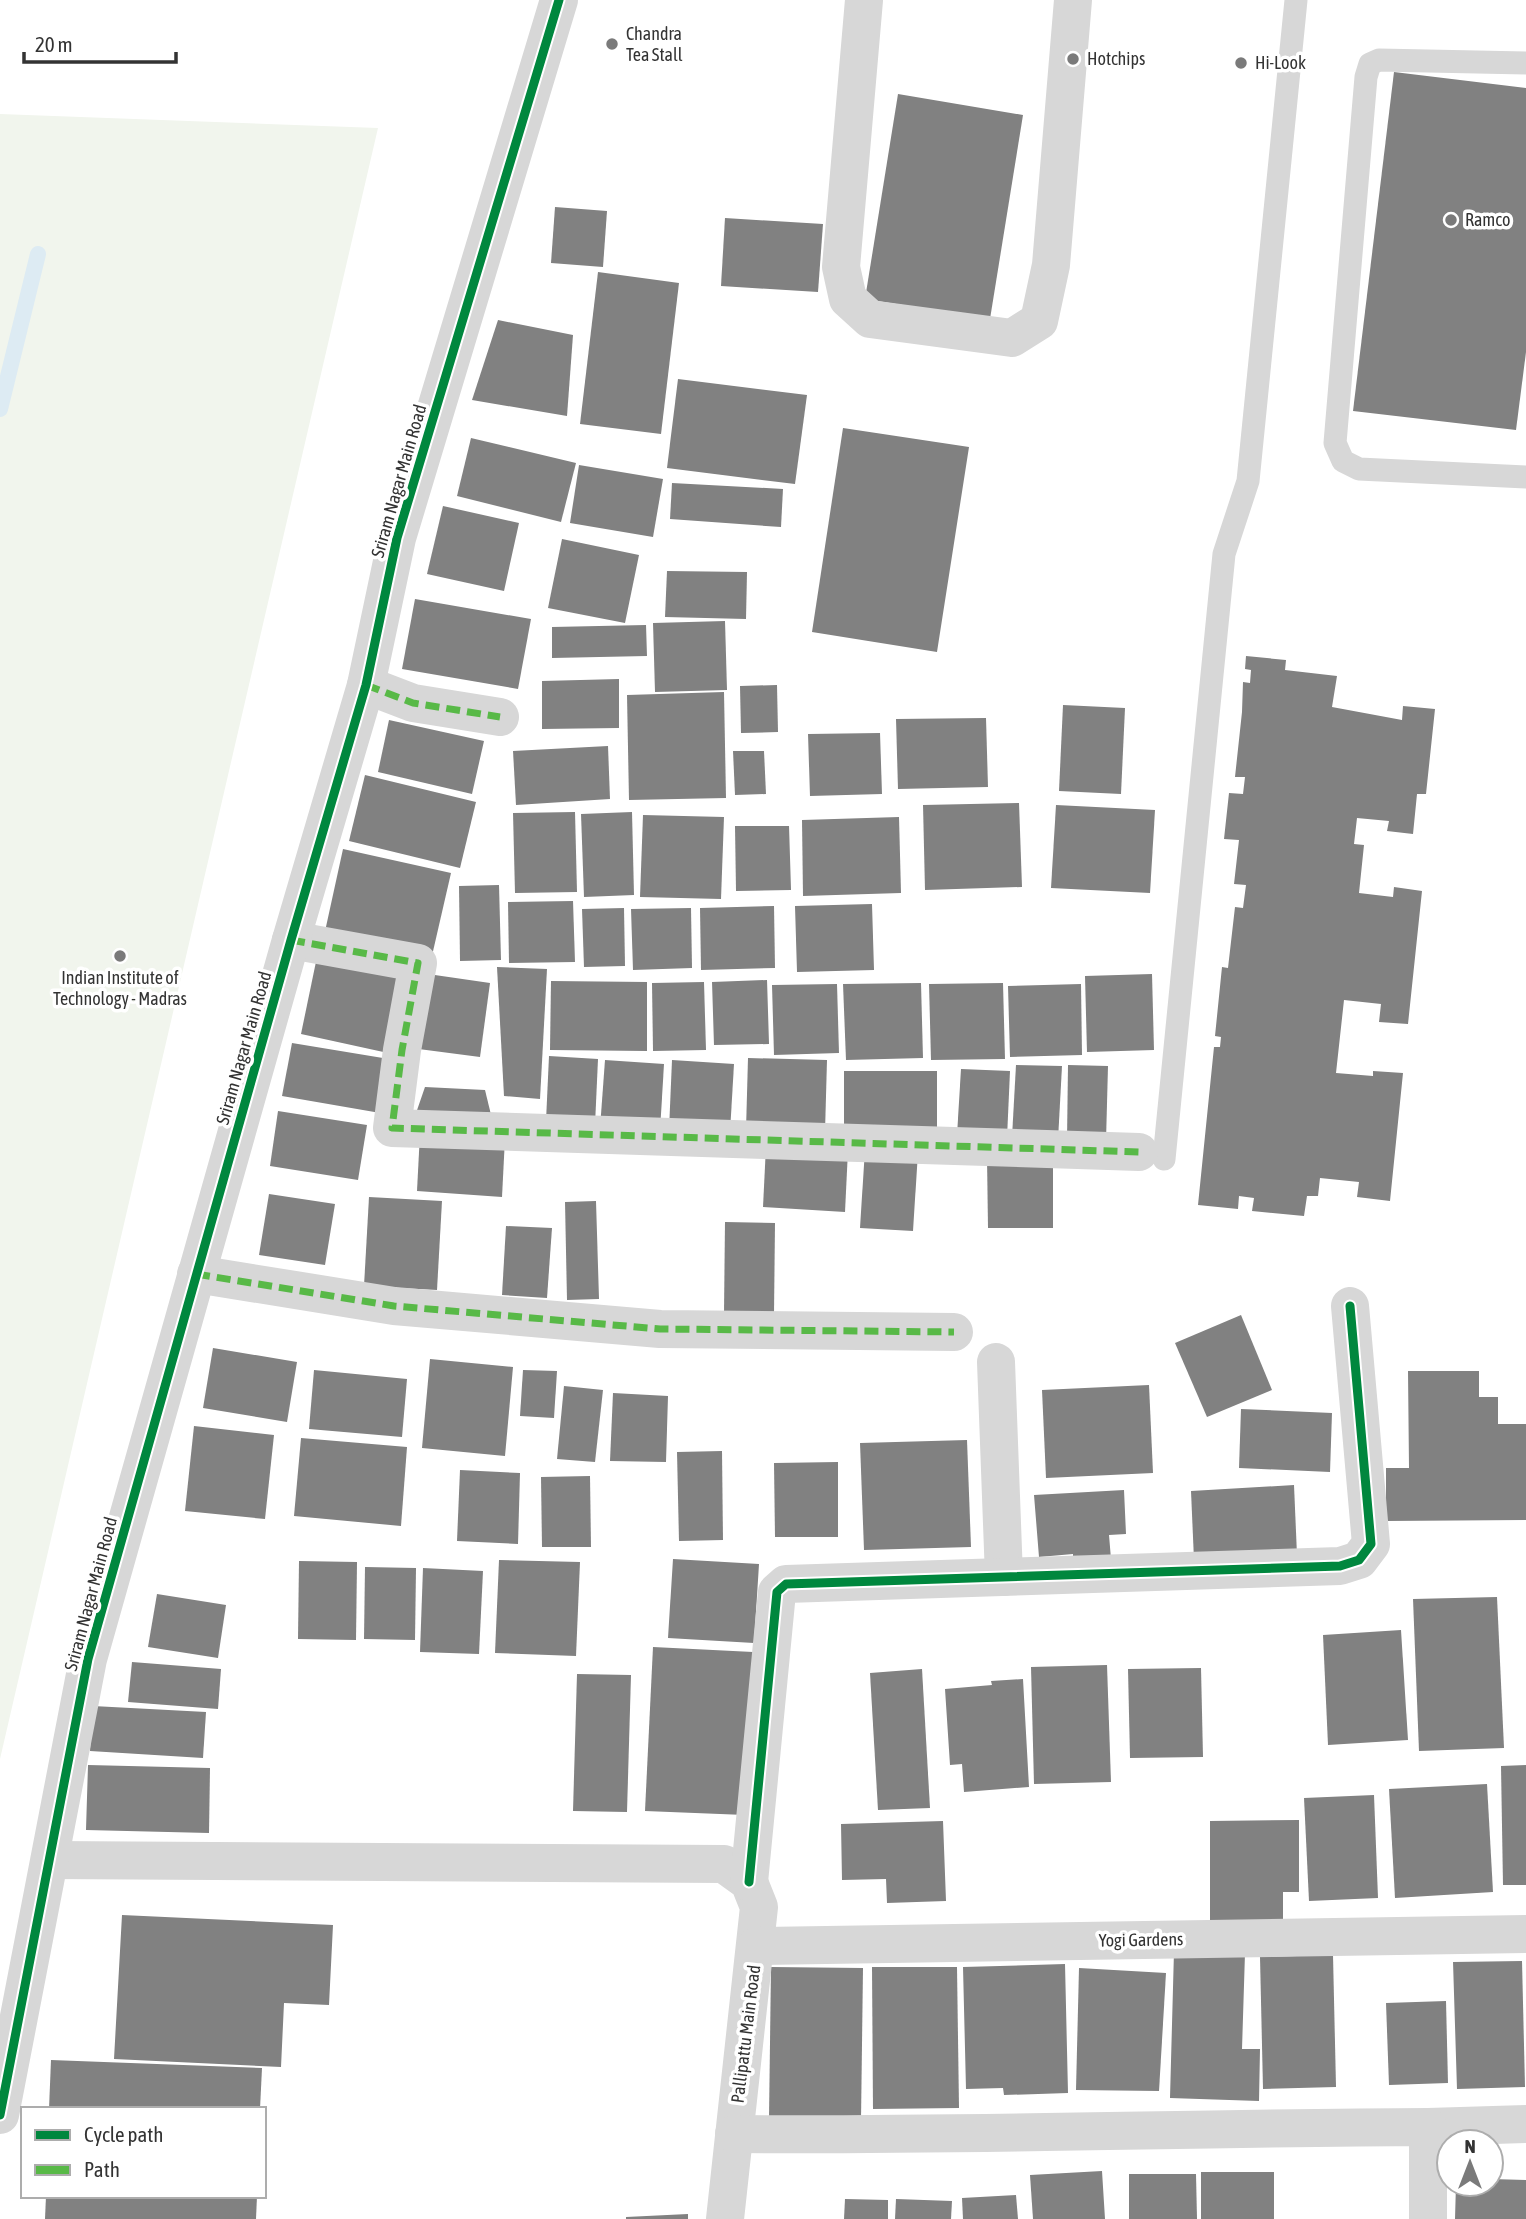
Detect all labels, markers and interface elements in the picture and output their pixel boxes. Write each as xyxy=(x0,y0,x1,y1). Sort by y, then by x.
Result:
scale bar xyxy=(24,21,177,65)
place label: Chandra Tea Stall xyxy=(626,23,683,65)
text: 20 m xyxy=(35,32,73,56)
marker: Chandra Tea Stall xyxy=(604,36,620,52)
place label: Hotchips xyxy=(1087,48,1145,69)
marker: Hotchips xyxy=(1065,51,1081,67)
place label: Hi-Look xyxy=(1255,52,1306,73)
marker: Hi-Look xyxy=(1233,55,1249,71)
place label: Ramco xyxy=(1465,209,1510,230)
marker: Ramco xyxy=(1443,212,1459,228)
street label: Sriram Nagar Main Road xyxy=(367,402,430,560)
marker: Indian Institute of Technology - Madras xyxy=(112,948,128,964)
place label: Indian Institute of Technology - Madras xyxy=(53,967,187,1009)
street label: Sriram Nagar Main Road xyxy=(212,969,275,1127)
street label: Sriram Nagar Main Road xyxy=(60,1515,121,1673)
street label: Yogi Gardens xyxy=(1098,1928,1184,1951)
street label: Pallipattu Main Road xyxy=(727,1964,764,2104)
legend xyxy=(21,2107,266,2198)
text: Cycle path xyxy=(84,2122,163,2146)
north arrow xyxy=(1435,2128,1505,2198)
text: N xyxy=(1464,2135,1476,2157)
text: Path xyxy=(84,2157,120,2181)

